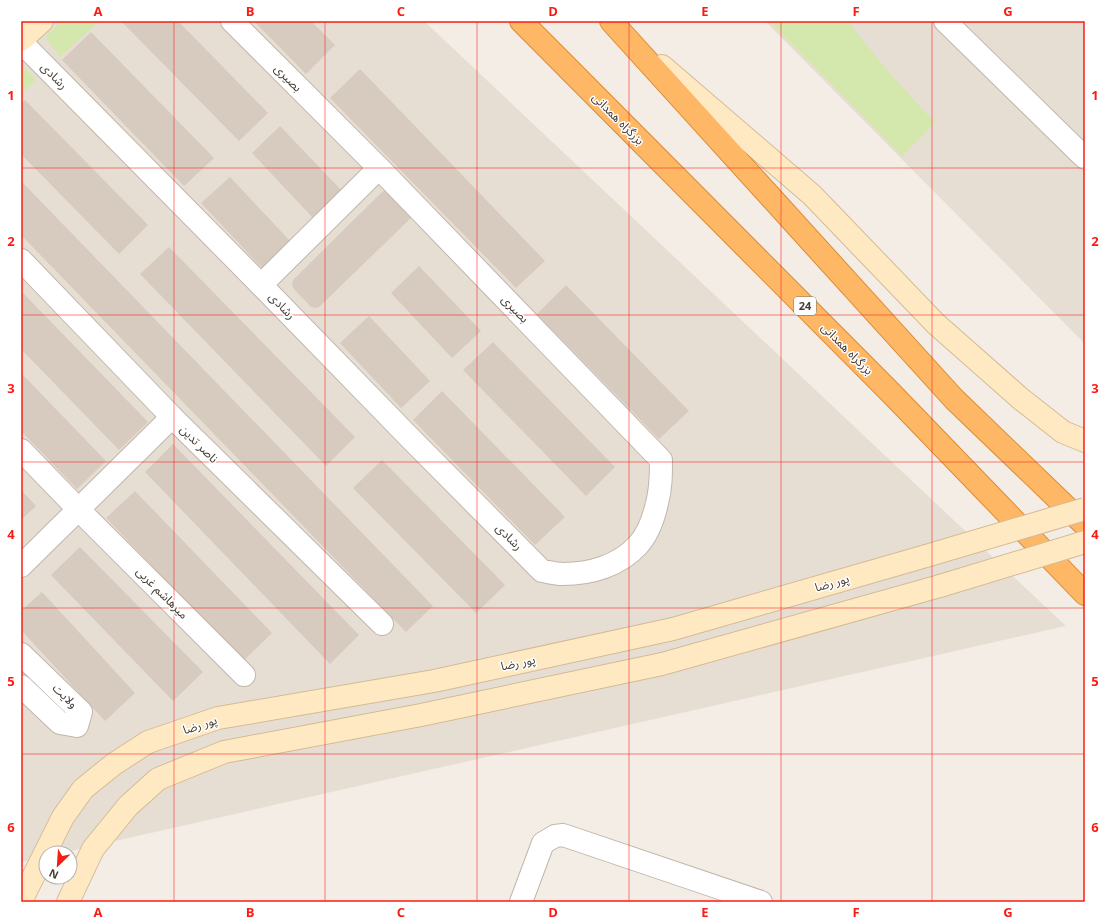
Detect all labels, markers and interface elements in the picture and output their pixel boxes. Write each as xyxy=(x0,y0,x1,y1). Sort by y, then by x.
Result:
text: A xyxy=(94,2,103,20)
text: B xyxy=(246,2,255,20)
text: C xyxy=(397,2,405,20)
text: D xyxy=(548,2,558,20)
text: E xyxy=(701,2,709,20)
text: F xyxy=(852,2,860,20)
text: G xyxy=(1003,2,1013,20)
street label: رشادی xyxy=(37,58,72,93)
street label: بصیری xyxy=(271,60,306,95)
text: 1 xyxy=(7,86,15,104)
text: 1 xyxy=(1091,86,1099,104)
street label: بزرگراه همدانی xyxy=(589,89,648,148)
text: 2 xyxy=(7,232,15,250)
text: 2 xyxy=(1091,232,1099,250)
street label: رشادی xyxy=(265,288,300,323)
street label: بصیری xyxy=(498,291,533,326)
road number: 24 xyxy=(794,297,816,315)
street label: بزرگراه همدانی xyxy=(818,319,877,378)
text: 3 xyxy=(7,379,15,397)
text: 3 xyxy=(1091,379,1099,397)
street label: ناصر تدین xyxy=(176,421,222,467)
street label: رشادی xyxy=(492,519,527,554)
text: 4 xyxy=(7,525,15,543)
text: 4 xyxy=(1091,525,1099,543)
street label: میرهاشم غربی xyxy=(132,563,192,623)
street label: پور رضا xyxy=(813,569,851,596)
street label: پور رضا xyxy=(499,651,537,675)
text: 5 xyxy=(7,672,15,690)
text: 5 xyxy=(1091,672,1099,690)
street label: ولایت xyxy=(49,679,82,712)
street label: پور رضا xyxy=(181,711,219,738)
text: 6 xyxy=(7,818,15,836)
text: 6 xyxy=(1091,818,1099,836)
north arrow xyxy=(38,845,78,885)
text: N xyxy=(46,866,61,883)
text: A xyxy=(94,903,103,921)
text: B xyxy=(246,903,255,921)
text: C xyxy=(397,903,405,921)
text: D xyxy=(548,903,558,921)
text: E xyxy=(701,903,709,921)
text: F xyxy=(852,903,860,921)
text: G xyxy=(1003,903,1013,921)

